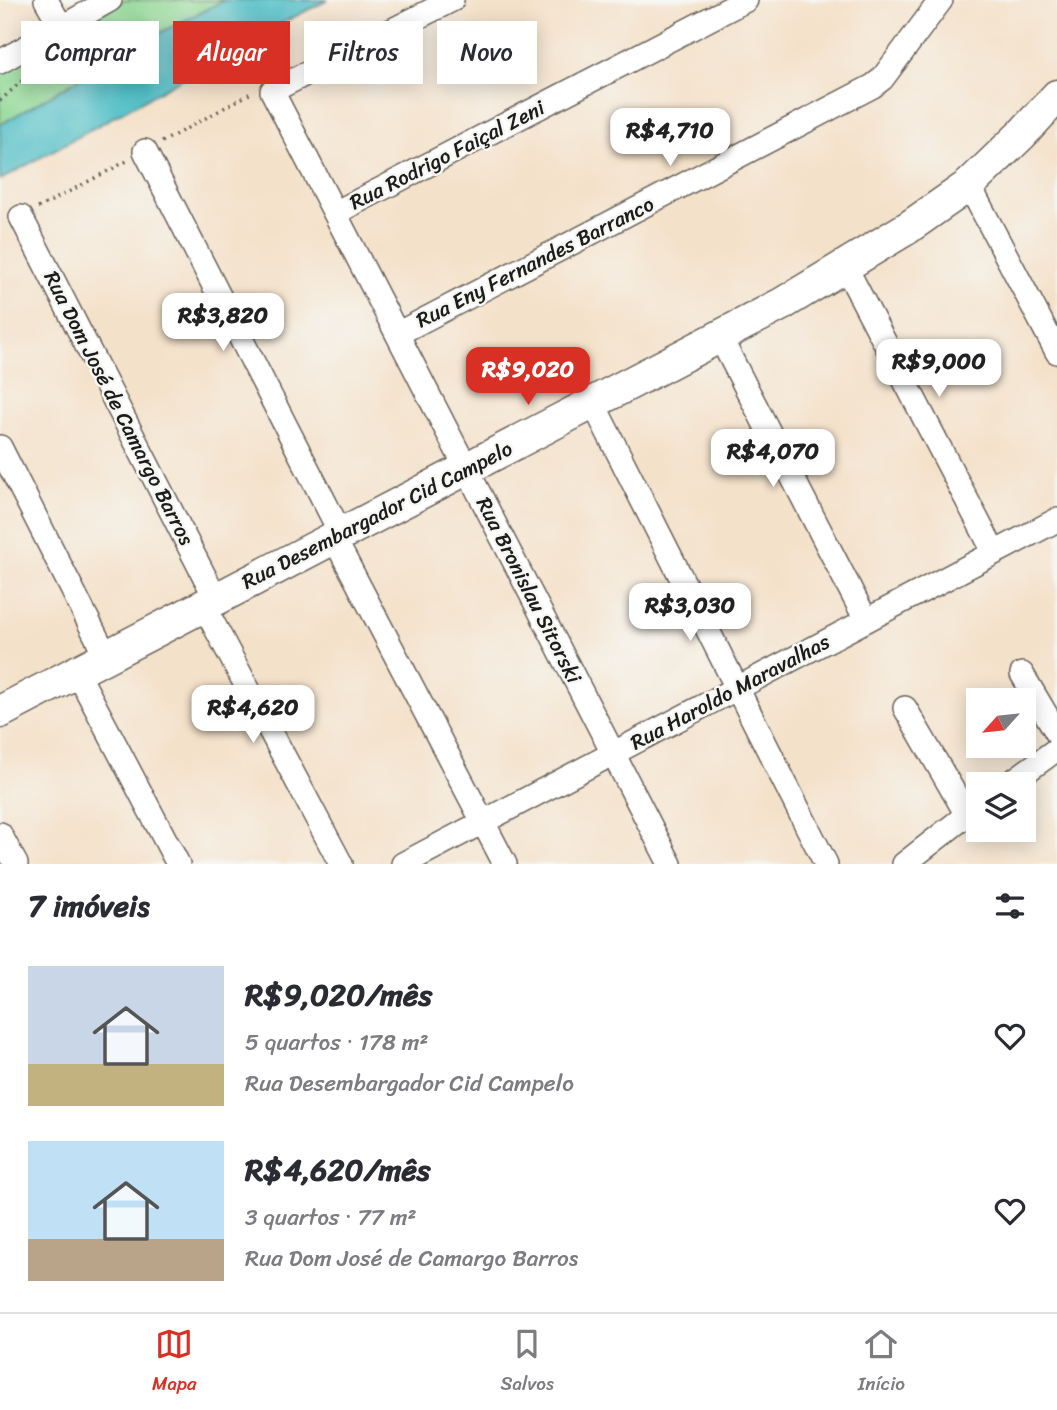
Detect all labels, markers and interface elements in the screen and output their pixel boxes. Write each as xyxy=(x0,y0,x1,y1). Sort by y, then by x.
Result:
chip: Comprar xyxy=(21,21,159,84)
chip: Alugar xyxy=(173,21,290,84)
chip: Filtros xyxy=(304,21,423,84)
chip: Novo xyxy=(437,21,537,84)
street label: Rua Rodrigo Faiçal Zeni xyxy=(342,89,553,221)
pin: R$4,710 xyxy=(605,108,735,168)
text: R$4,710 xyxy=(626,110,714,151)
street label: Rua Eny Fernandes Barranco xyxy=(409,185,661,339)
street label: Rua Dom José de Camargo Barros xyxy=(33,264,205,553)
pin: R$3,820 xyxy=(158,294,288,353)
text: R$3,820 xyxy=(178,295,268,336)
pin: R$9,000 xyxy=(874,340,1004,399)
text: R$9,000 xyxy=(892,341,986,382)
pin: R$9,020 xyxy=(463,348,593,407)
text: R$9,020 xyxy=(482,349,574,390)
street label: Rua Desembargador Cid Campelo xyxy=(235,430,520,600)
pin: R$4,070 xyxy=(708,430,838,489)
text: R$4,070 xyxy=(727,431,819,472)
street label: Rua Bronislau Sitorski xyxy=(465,490,593,691)
pin: R$3,030 xyxy=(625,584,755,643)
text: R$3,030 xyxy=(645,585,735,626)
street label: Rua Haroldo Maravalhas xyxy=(623,623,837,761)
pin: R$4,620 xyxy=(188,686,318,745)
text: R$4,620 xyxy=(208,687,298,728)
north arrow xyxy=(966,688,1036,758)
map controls xyxy=(966,688,1036,842)
button: layers xyxy=(966,772,1036,842)
text: 7 imóveis xyxy=(28,879,149,933)
icon: filters xyxy=(991,887,1029,925)
text: R$9,020/mês xyxy=(245,968,432,1022)
icon: home xyxy=(84,994,168,1078)
icon: heart xyxy=(991,1017,1029,1055)
text: 5 quartos · 178 m² xyxy=(245,1022,428,1063)
text: Rua Desembargador Cid Campelo xyxy=(245,1063,574,1104)
text: R$4,620/mês xyxy=(245,1143,431,1197)
icon: home xyxy=(84,1169,168,1253)
icon: heart xyxy=(991,1192,1029,1230)
text: 3 quartos · 77 m² xyxy=(245,1197,416,1238)
text: Rua Dom José de Camargo Barros xyxy=(245,1238,578,1279)
tab: Mapa xyxy=(152,1325,197,1400)
tab: Salvos xyxy=(501,1325,554,1400)
tab: Início xyxy=(858,1325,905,1400)

